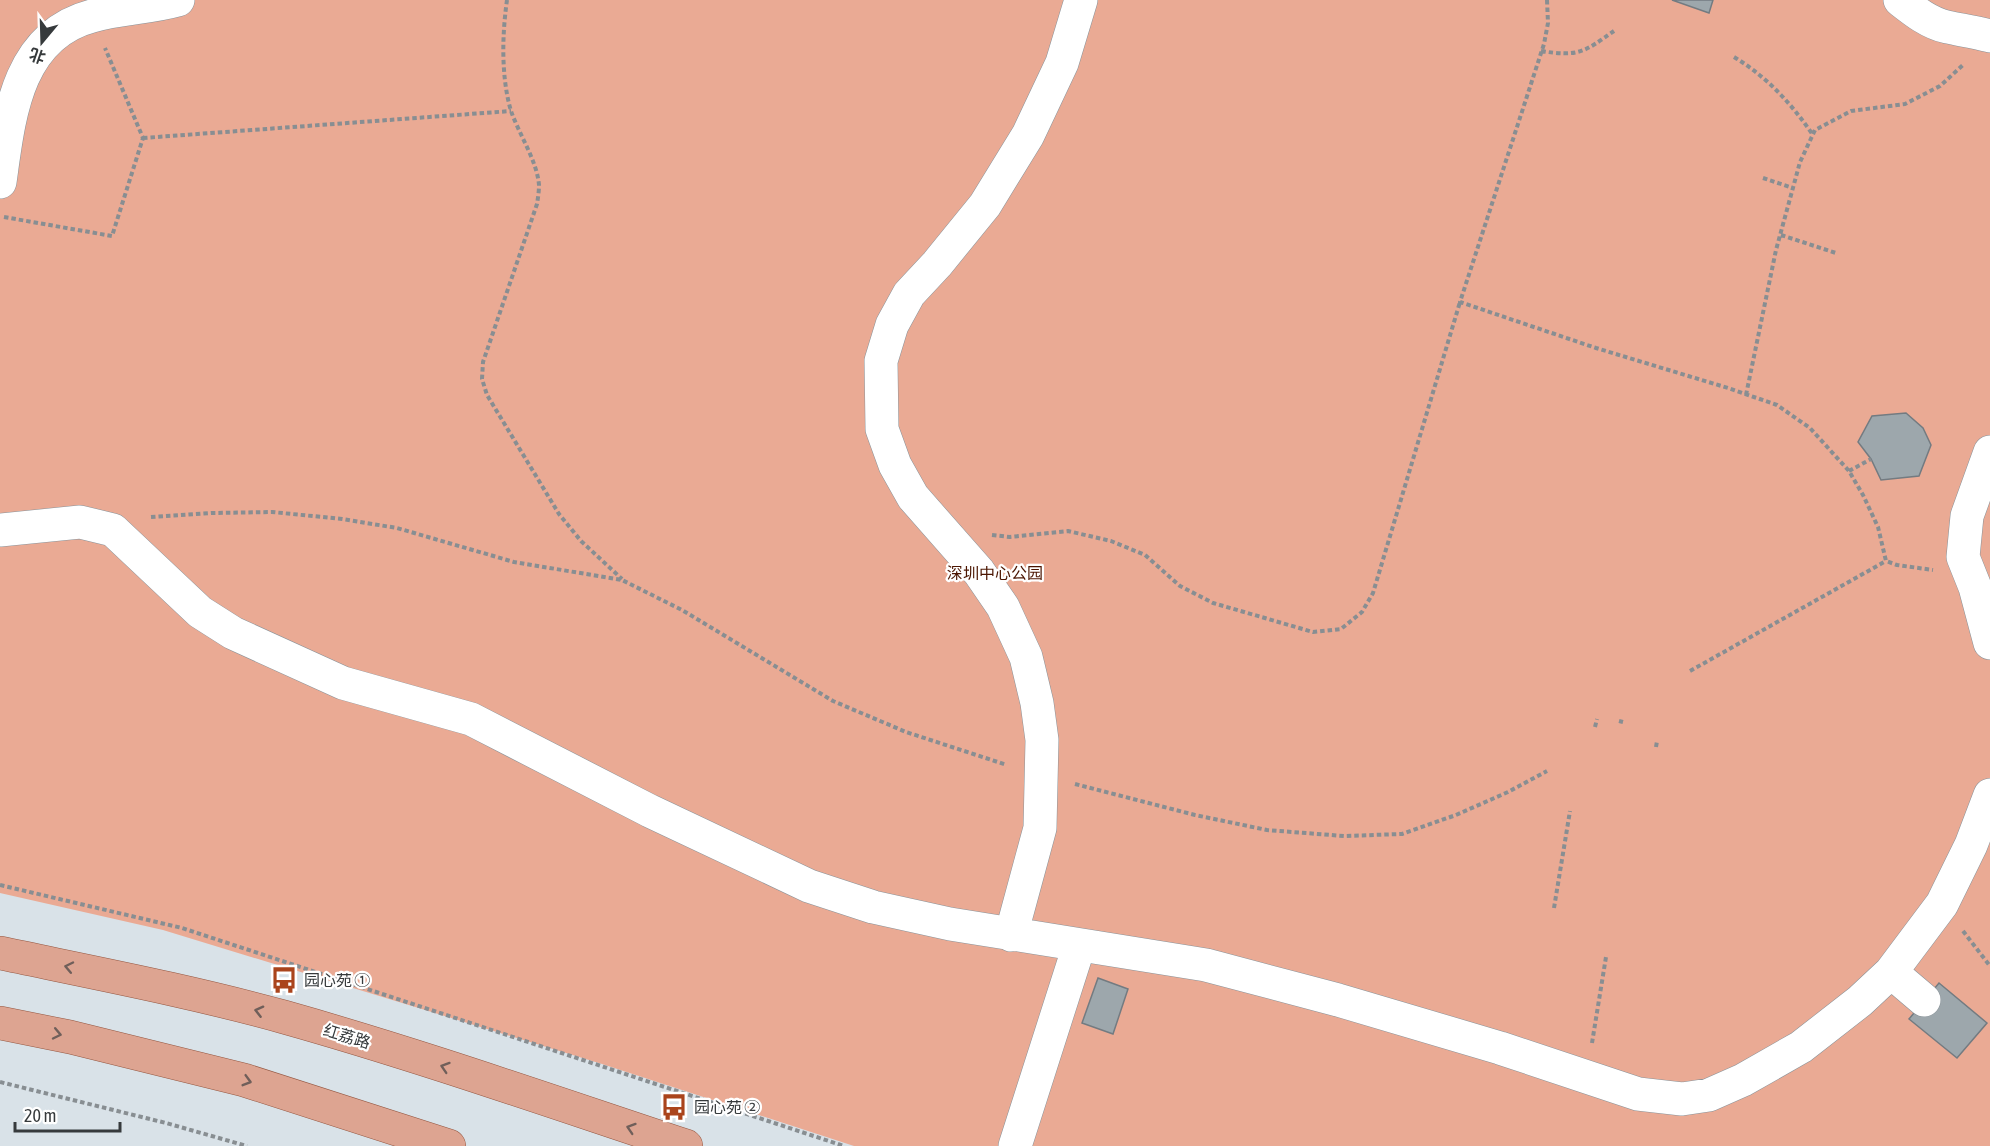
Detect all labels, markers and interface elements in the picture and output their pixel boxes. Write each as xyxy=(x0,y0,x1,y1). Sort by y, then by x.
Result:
north arrow xyxy=(12,12,72,72)
text: 北 xyxy=(27,45,48,67)
park label: 深圳中心公园 xyxy=(947,564,1043,582)
one-way arrow xyxy=(64,962,74,975)
bus stop icon: 园心苑 ① xyxy=(269,965,299,995)
place label: 园心苑 ① xyxy=(304,971,370,989)
one-way arrow xyxy=(254,1006,265,1018)
street label: 红荔路 xyxy=(321,1020,373,1052)
one-way arrow xyxy=(52,1027,62,1040)
one-way arrow xyxy=(440,1062,451,1075)
one-way arrow xyxy=(241,1074,251,1086)
bus stop icon: 园心苑 ② xyxy=(659,1092,689,1122)
scale bar xyxy=(15,1095,120,1133)
place label: 园心苑 ② xyxy=(694,1098,760,1116)
text: 20 m xyxy=(24,1105,56,1126)
one-way arrow xyxy=(626,1123,637,1135)

